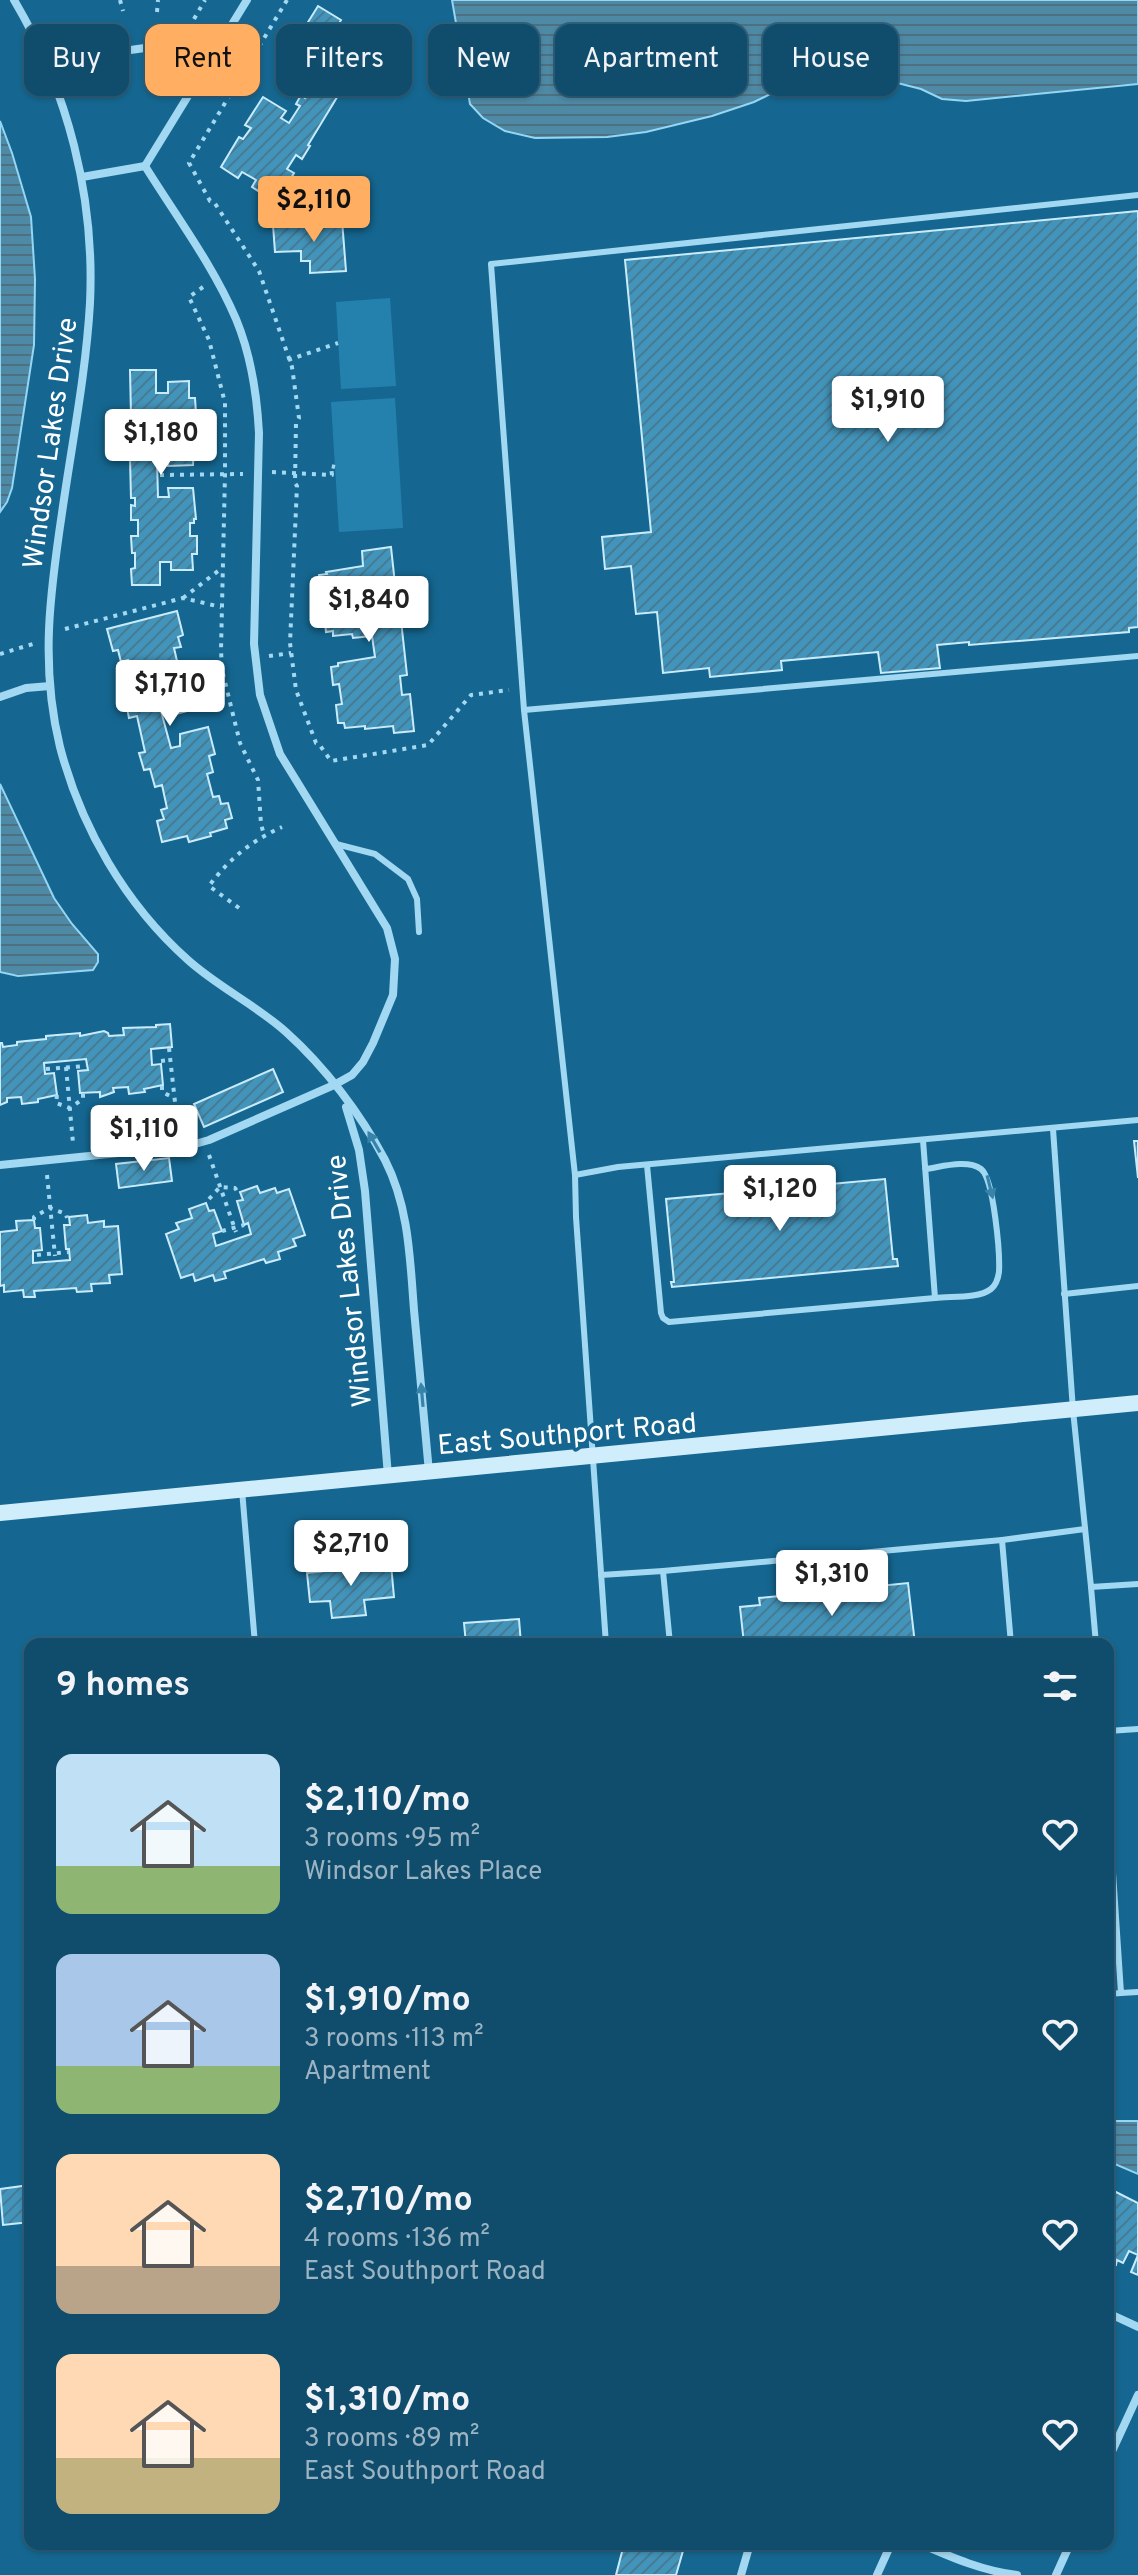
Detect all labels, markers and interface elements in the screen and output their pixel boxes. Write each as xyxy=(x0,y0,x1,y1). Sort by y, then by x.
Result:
chip: Buy xyxy=(24,24,129,96)
chip: Rent xyxy=(145,24,260,96)
chip: Filters xyxy=(276,24,412,96)
chip: New xyxy=(428,24,539,96)
chip: Apartment xyxy=(555,24,747,96)
chip: House xyxy=(763,24,898,96)
pin: $2,110 xyxy=(249,176,379,244)
text: $2,110 xyxy=(276,185,352,218)
street label: Windsor Lakes Drive xyxy=(16,315,87,571)
pin: $1,910 xyxy=(823,376,953,444)
text: $1,910 xyxy=(850,385,926,418)
pin: $1,180 xyxy=(96,409,226,477)
text: $1,180 xyxy=(123,418,199,451)
pin: $1,840 xyxy=(304,576,434,644)
text: $1,840 xyxy=(328,585,410,618)
pin: $1,710 xyxy=(105,660,235,728)
text: $1,710 xyxy=(134,669,206,702)
pin: $1,110 xyxy=(79,1105,209,1173)
text: $1,110 xyxy=(109,1114,179,1147)
one-way arrow xyxy=(367,1131,381,1153)
street label: Windsor Lakes Drive xyxy=(320,1153,382,1409)
pin: $1,120 xyxy=(715,1165,845,1233)
text: $1,120 xyxy=(742,1174,818,1207)
one-way arrow xyxy=(984,1175,996,1200)
one-way arrow xyxy=(415,1382,428,1407)
street label: East Southport Road xyxy=(436,1407,698,1465)
pin: $2,710 xyxy=(286,1520,416,1588)
text: $2,710 xyxy=(312,1529,390,1562)
pin: $1,310 xyxy=(767,1550,897,1618)
text: $1,310 xyxy=(794,1559,870,1592)
icon: filters xyxy=(1038,1664,1082,1708)
text: 9 homes xyxy=(56,1665,190,1708)
text: $2,110/mo xyxy=(304,1780,470,1823)
icon: home xyxy=(120,1786,216,1882)
icon: heart xyxy=(1038,1812,1082,1856)
text: 3 rooms · 95 m² xyxy=(304,1823,480,1856)
text: Windsor Lakes Place xyxy=(304,1856,542,1889)
text: $1,910/mo xyxy=(304,1980,471,2023)
icon: home xyxy=(120,1986,216,2082)
icon: heart xyxy=(1038,2012,1082,2056)
text: 3 rooms · 113 m² xyxy=(304,2023,484,2056)
text: Apartment xyxy=(304,2056,431,2089)
text: $2,710/mo xyxy=(304,2180,473,2223)
icon: home xyxy=(120,2186,216,2282)
icon: heart xyxy=(1038,2212,1082,2256)
text: 4 rooms · 136 m² xyxy=(304,2223,490,2256)
text: East Southport Road xyxy=(304,2256,546,2289)
text: $1,310/mo xyxy=(304,2380,470,2423)
icon: home xyxy=(120,2386,216,2482)
icon: heart xyxy=(1038,2412,1082,2456)
text: 3 rooms · 89 m² xyxy=(304,2423,479,2456)
text: East Southport Road xyxy=(304,2456,546,2489)

